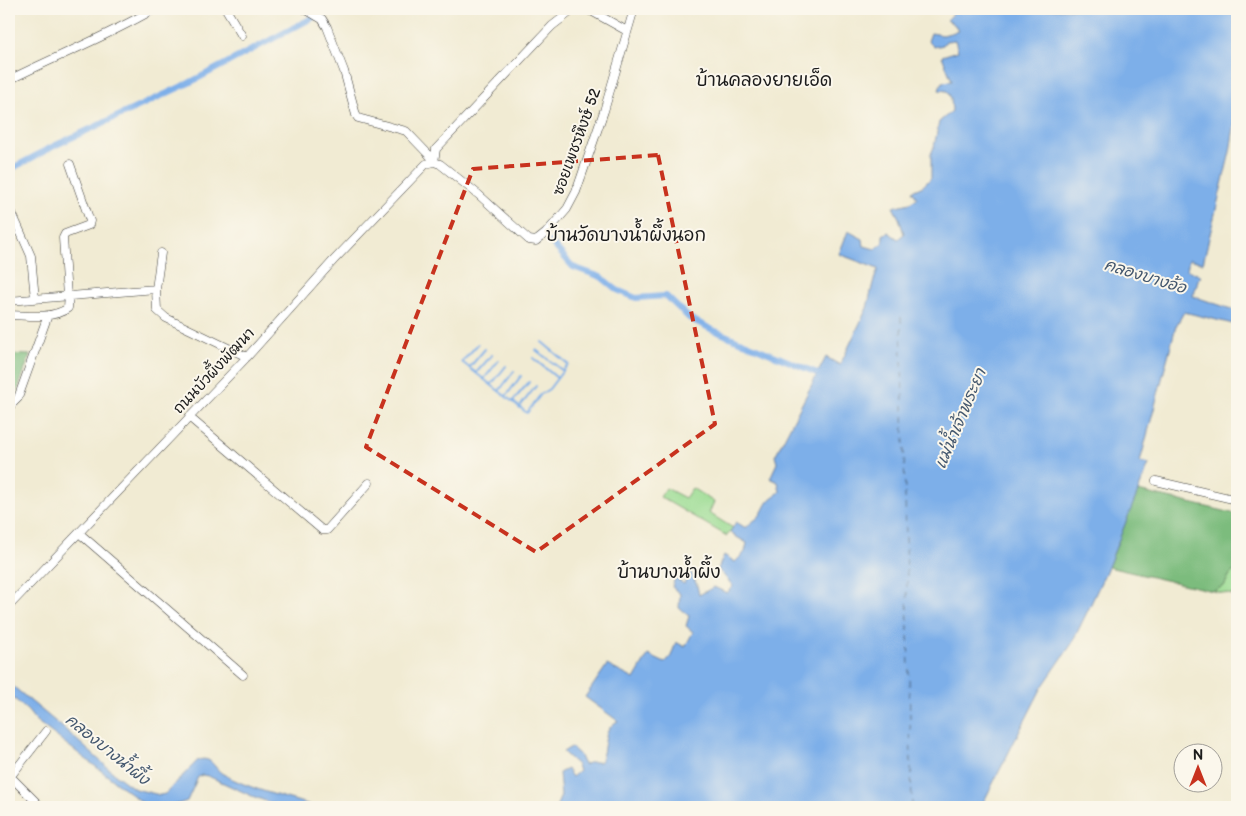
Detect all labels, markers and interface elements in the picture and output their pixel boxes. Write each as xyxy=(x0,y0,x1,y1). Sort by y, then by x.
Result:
district label: บ้านคลองยายเอ็ด xyxy=(696,67,832,91)
street label: ซอยเพชรหึงษ์ 52 xyxy=(548,85,605,198)
district label: บ้านวัดบางน้ำผึ้งนอก xyxy=(546,218,706,246)
water label: คลองบางอ้อ xyxy=(1102,254,1190,299)
street label: ถนนบัวผึ้งพัฒนา xyxy=(166,321,259,418)
water label: แม่น้ำเจ้าพระยา xyxy=(926,363,991,472)
district label: บ้านบางน้ำผึ้ง xyxy=(617,555,721,583)
water label: คลองบางน้ำผึ้ง xyxy=(61,706,158,791)
north arrow xyxy=(1174,744,1224,794)
text: N xyxy=(1193,747,1203,764)

